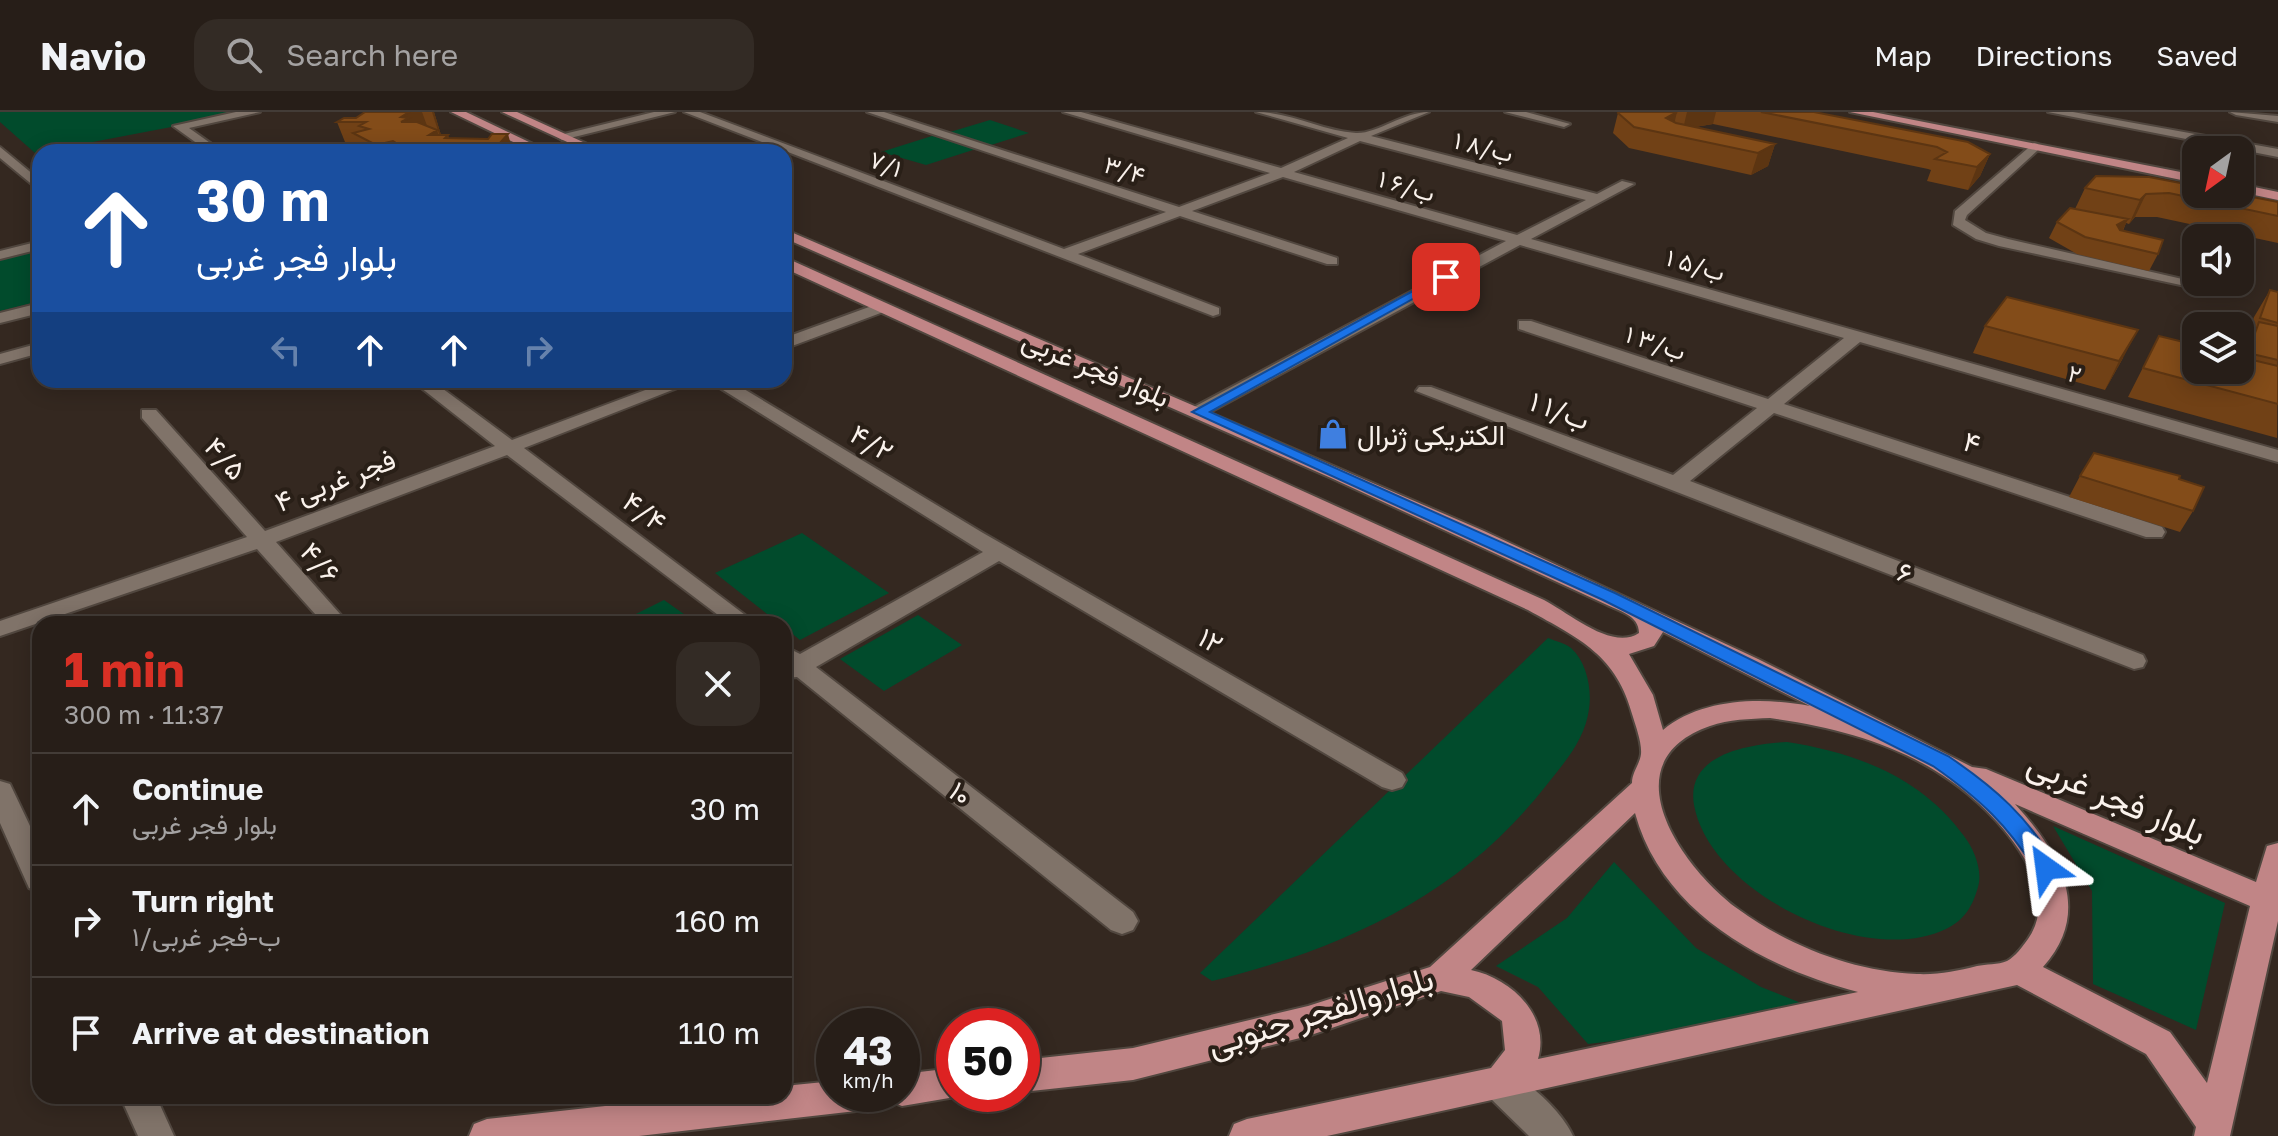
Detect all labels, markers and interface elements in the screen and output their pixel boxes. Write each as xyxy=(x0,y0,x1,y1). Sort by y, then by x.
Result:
search box xyxy=(194,19,754,91)
text: Navio xyxy=(40,33,146,78)
icon: search xyxy=(222,33,266,77)
text: Search here xyxy=(286,37,458,73)
text: Map xyxy=(1874,39,1931,72)
text: Directions xyxy=(1975,39,2112,72)
text: Saved xyxy=(2156,39,2238,72)
street label: ۱ ب/۸ xyxy=(1451,125,1516,168)
north arrow xyxy=(2182,136,2254,208)
map controls xyxy=(2182,136,2254,384)
street label: ۷/۱ xyxy=(866,144,906,182)
street label: ۳/۴ xyxy=(1101,149,1149,189)
street label: ۱ ب/۶ xyxy=(1375,163,1438,208)
text: 30 m xyxy=(196,166,330,233)
icon: ahead xyxy=(64,176,168,280)
button: sound xyxy=(2182,224,2254,296)
text: بلوار فجر غربی xyxy=(196,236,397,279)
street label: ۱ ب/۵ xyxy=(1663,242,1729,287)
pin xyxy=(1412,243,1480,311)
icon: arrive xyxy=(1424,255,1468,299)
button: layers xyxy=(2182,312,2254,384)
street label: ۱ ب/۳ xyxy=(1622,319,1690,366)
street label: بلوار فجر غربی xyxy=(1017,322,1174,416)
icon: left xyxy=(264,328,308,372)
icon: ahead xyxy=(348,328,392,372)
icon: ahead xyxy=(432,328,476,372)
icon: right xyxy=(516,328,560,372)
street label: ۲ xyxy=(2065,357,2085,389)
street label: ۱ ب/۱ xyxy=(1525,384,1594,437)
street label: ۴/۲ xyxy=(845,417,899,467)
shop icon: الکتریکی ژنرال xyxy=(1316,417,1350,451)
place label: الکتریکی ژنرال xyxy=(1357,418,1505,453)
street label: ۴ xyxy=(1959,424,1985,460)
street label: ۴/۵ xyxy=(198,430,254,486)
street label: ۴ فجر غربی xyxy=(270,442,401,520)
street label: ۴/۴ xyxy=(617,484,673,538)
street label: ۴/۶ xyxy=(294,535,348,589)
street label: ۶ xyxy=(1893,554,1917,590)
street label: ۱۲ xyxy=(1193,620,1229,660)
text: 1 min xyxy=(64,640,185,698)
button: close xyxy=(676,642,760,726)
text: 300 m · 11:37 xyxy=(64,699,224,730)
street label: بلوار فجر غربی xyxy=(2021,742,2212,854)
text: Continue xyxy=(132,771,263,807)
street label: ۱۰ xyxy=(943,774,979,812)
icon: ahead xyxy=(64,787,108,831)
text: 30 m xyxy=(690,791,760,827)
text: بلوار فجر غربی xyxy=(132,809,277,840)
position arrow xyxy=(2004,826,2088,910)
text: Turn right xyxy=(132,883,274,919)
icon: right xyxy=(64,899,108,943)
text: 160 m xyxy=(675,903,760,939)
text: ۱/ب-فجر غربی xyxy=(132,921,281,952)
street label: بلواروالفجر جنوبی xyxy=(1202,957,1438,1065)
speed limit sign: 50 xyxy=(936,1008,1040,1112)
icon: arrive xyxy=(64,1011,108,1055)
text: Arrive at destination xyxy=(132,1015,429,1051)
text: 110 m xyxy=(678,1015,760,1051)
text: 43 xyxy=(843,1026,893,1074)
text: km/h xyxy=(843,1068,893,1092)

